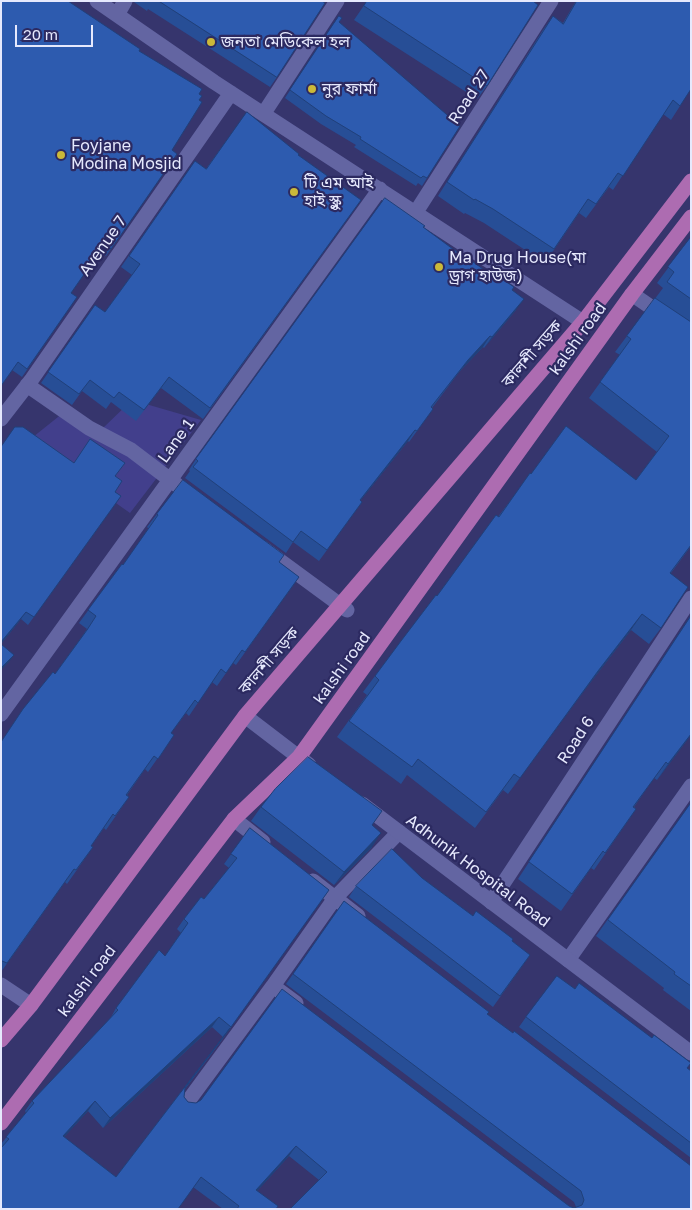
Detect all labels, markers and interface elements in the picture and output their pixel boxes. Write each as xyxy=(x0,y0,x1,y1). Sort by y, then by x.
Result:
scale bar xyxy=(18,15,95,47)
text: 20 m xyxy=(23,25,58,43)
place label: জনতা মেডিকেল হল xyxy=(221,32,350,52)
marker: জনতা মেডিকেল হল xyxy=(205,36,217,48)
street label: Road 27 xyxy=(444,66,494,128)
place label: নুর ফার্মা xyxy=(322,79,377,99)
marker: নুর ফার্মা xyxy=(306,83,318,95)
place label: Foyjane Modina Mosjid xyxy=(71,136,182,174)
marker: Foyjane Modina Mosjid xyxy=(55,149,67,161)
place label: টি এম আই হাই স্কুল xyxy=(304,173,374,211)
marker: টি এম আই হাই স্কুল xyxy=(288,186,300,198)
street label: Avenue 7 xyxy=(75,212,131,280)
place label: Ma Drug House(মা ড্রাগ হাউজ) xyxy=(449,248,586,286)
marker: Ma Drug House(মা ড্রাগ হাউজ) xyxy=(433,261,445,273)
street label: kalshi road xyxy=(545,299,611,379)
street label: কালশী সড়ক xyxy=(498,317,566,391)
street label: Lane 1 xyxy=(154,415,198,467)
street label: কালশী সড়ক xyxy=(235,624,303,698)
street label: kalshi road xyxy=(309,628,375,708)
street label: Road 6 xyxy=(554,713,598,767)
street label: Adhunik Hospital Road xyxy=(402,811,554,931)
street label: kalshi road xyxy=(54,942,120,1020)

